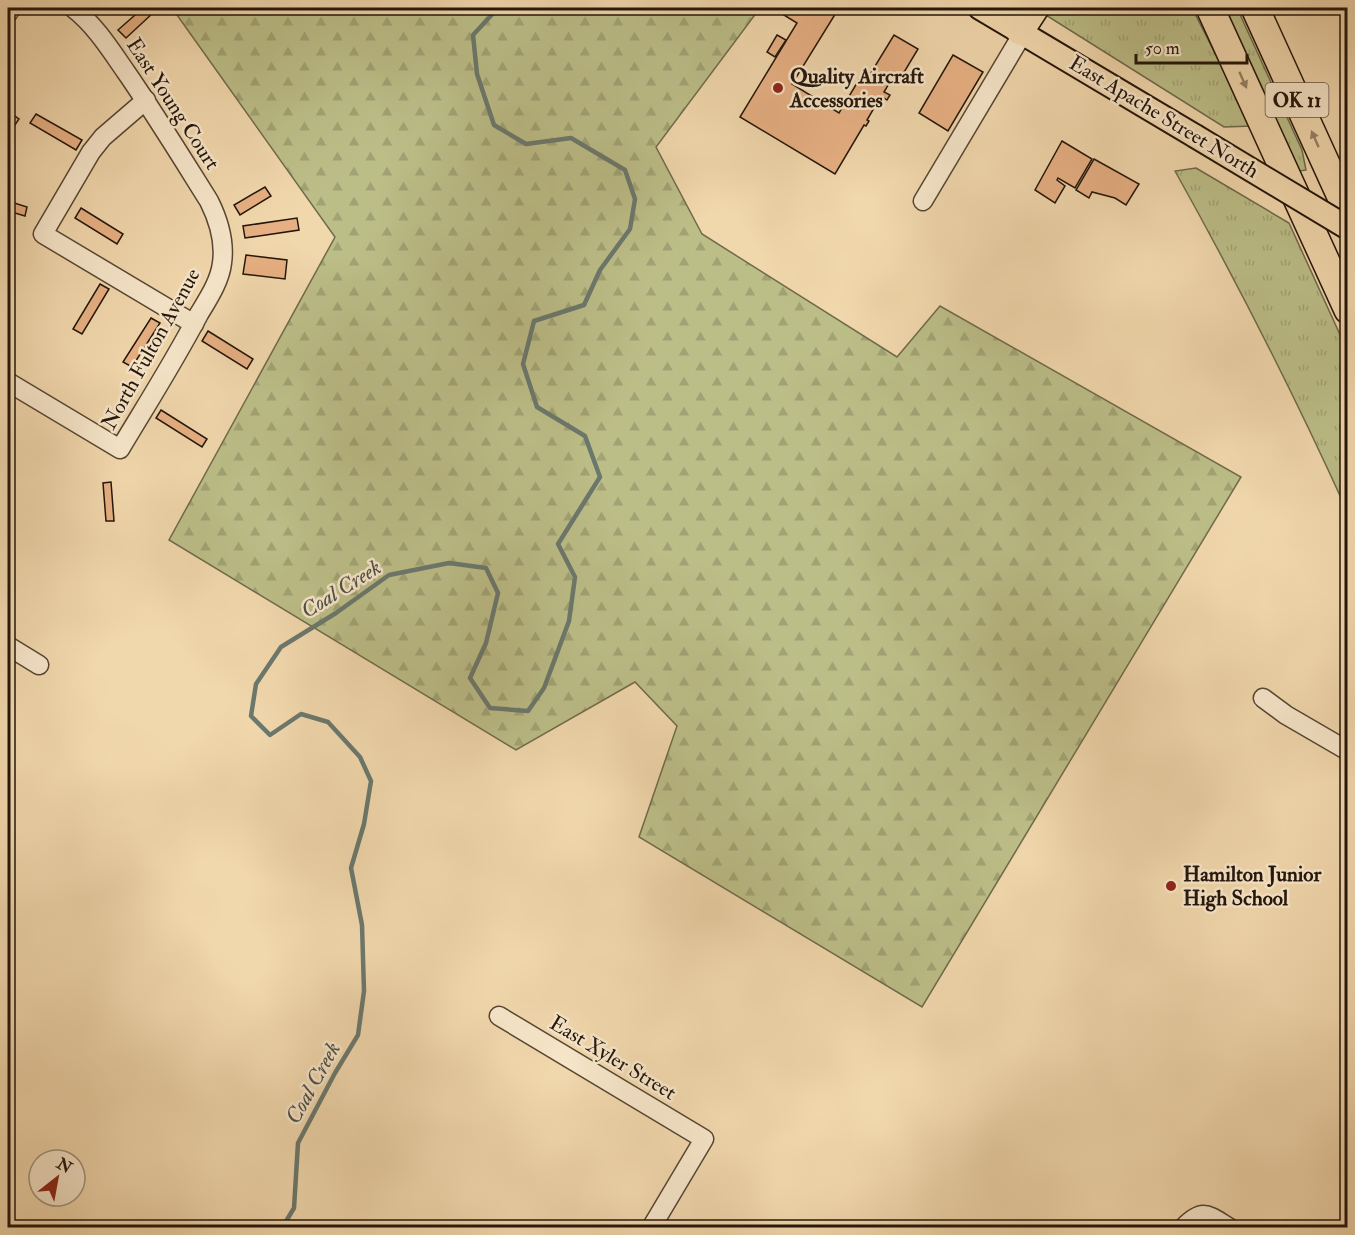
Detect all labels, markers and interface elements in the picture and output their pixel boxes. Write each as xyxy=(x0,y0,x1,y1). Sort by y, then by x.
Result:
scale bar xyxy=(1136,27,1247,65)
street label: East Young Court xyxy=(120,33,226,175)
text: 50 m xyxy=(1145,37,1180,60)
street label: East Apache Street North xyxy=(1064,50,1264,184)
place label: Quality Aircraft Accessories xyxy=(789,63,924,114)
one-way arrow xyxy=(1238,71,1248,89)
marker: Quality Aircraft Accessories xyxy=(771,81,785,95)
road number: OK 11 xyxy=(1266,83,1328,117)
one-way arrow xyxy=(1310,130,1320,148)
street label: North Fulton Avenue xyxy=(96,263,207,434)
water label: Coal Creek xyxy=(296,553,386,625)
place label: Hamilton Junior High School xyxy=(1183,861,1322,912)
marker: Hamilton Junior High School xyxy=(1164,879,1178,893)
street label: East Xyler Street xyxy=(545,1010,681,1106)
water label: Coal Creek xyxy=(279,1037,347,1129)
north arrow xyxy=(27,1148,87,1208)
text: N xyxy=(52,1153,76,1179)

